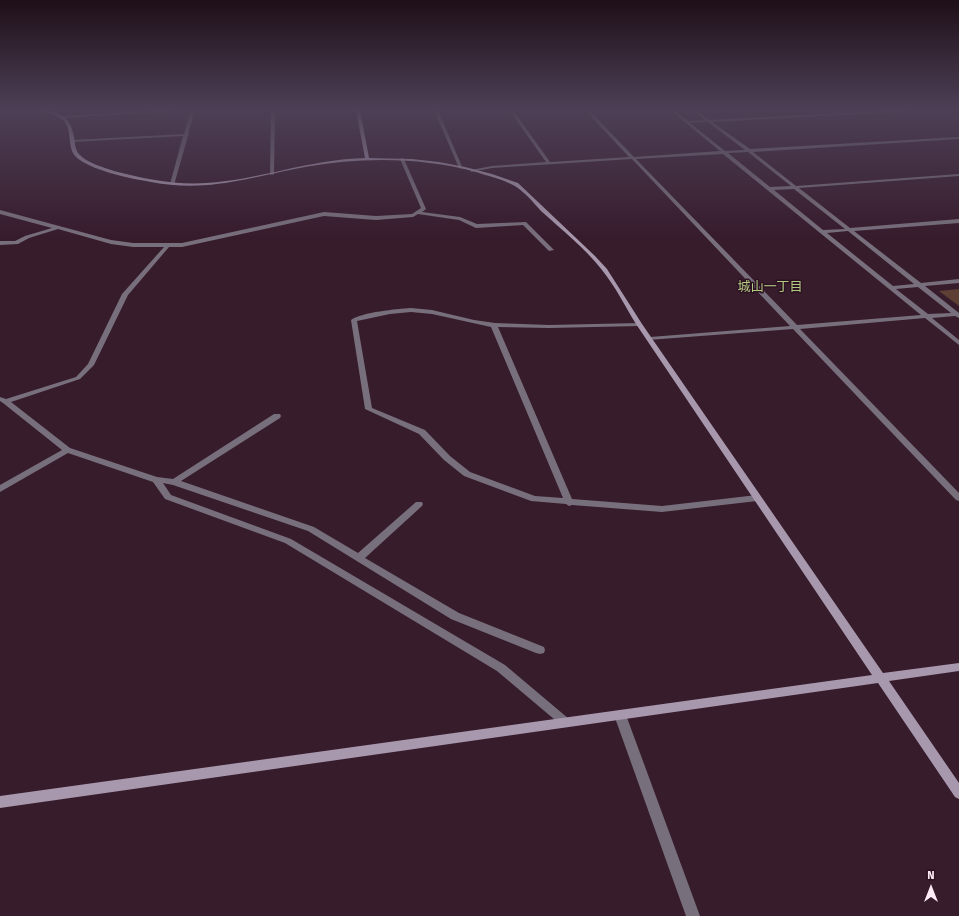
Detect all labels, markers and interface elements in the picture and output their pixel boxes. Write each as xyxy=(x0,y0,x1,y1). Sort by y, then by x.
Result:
district label: 城山一丁目 xyxy=(738,279,802,295)
north arrow xyxy=(911,868,951,908)
text: N xyxy=(927,869,935,882)

